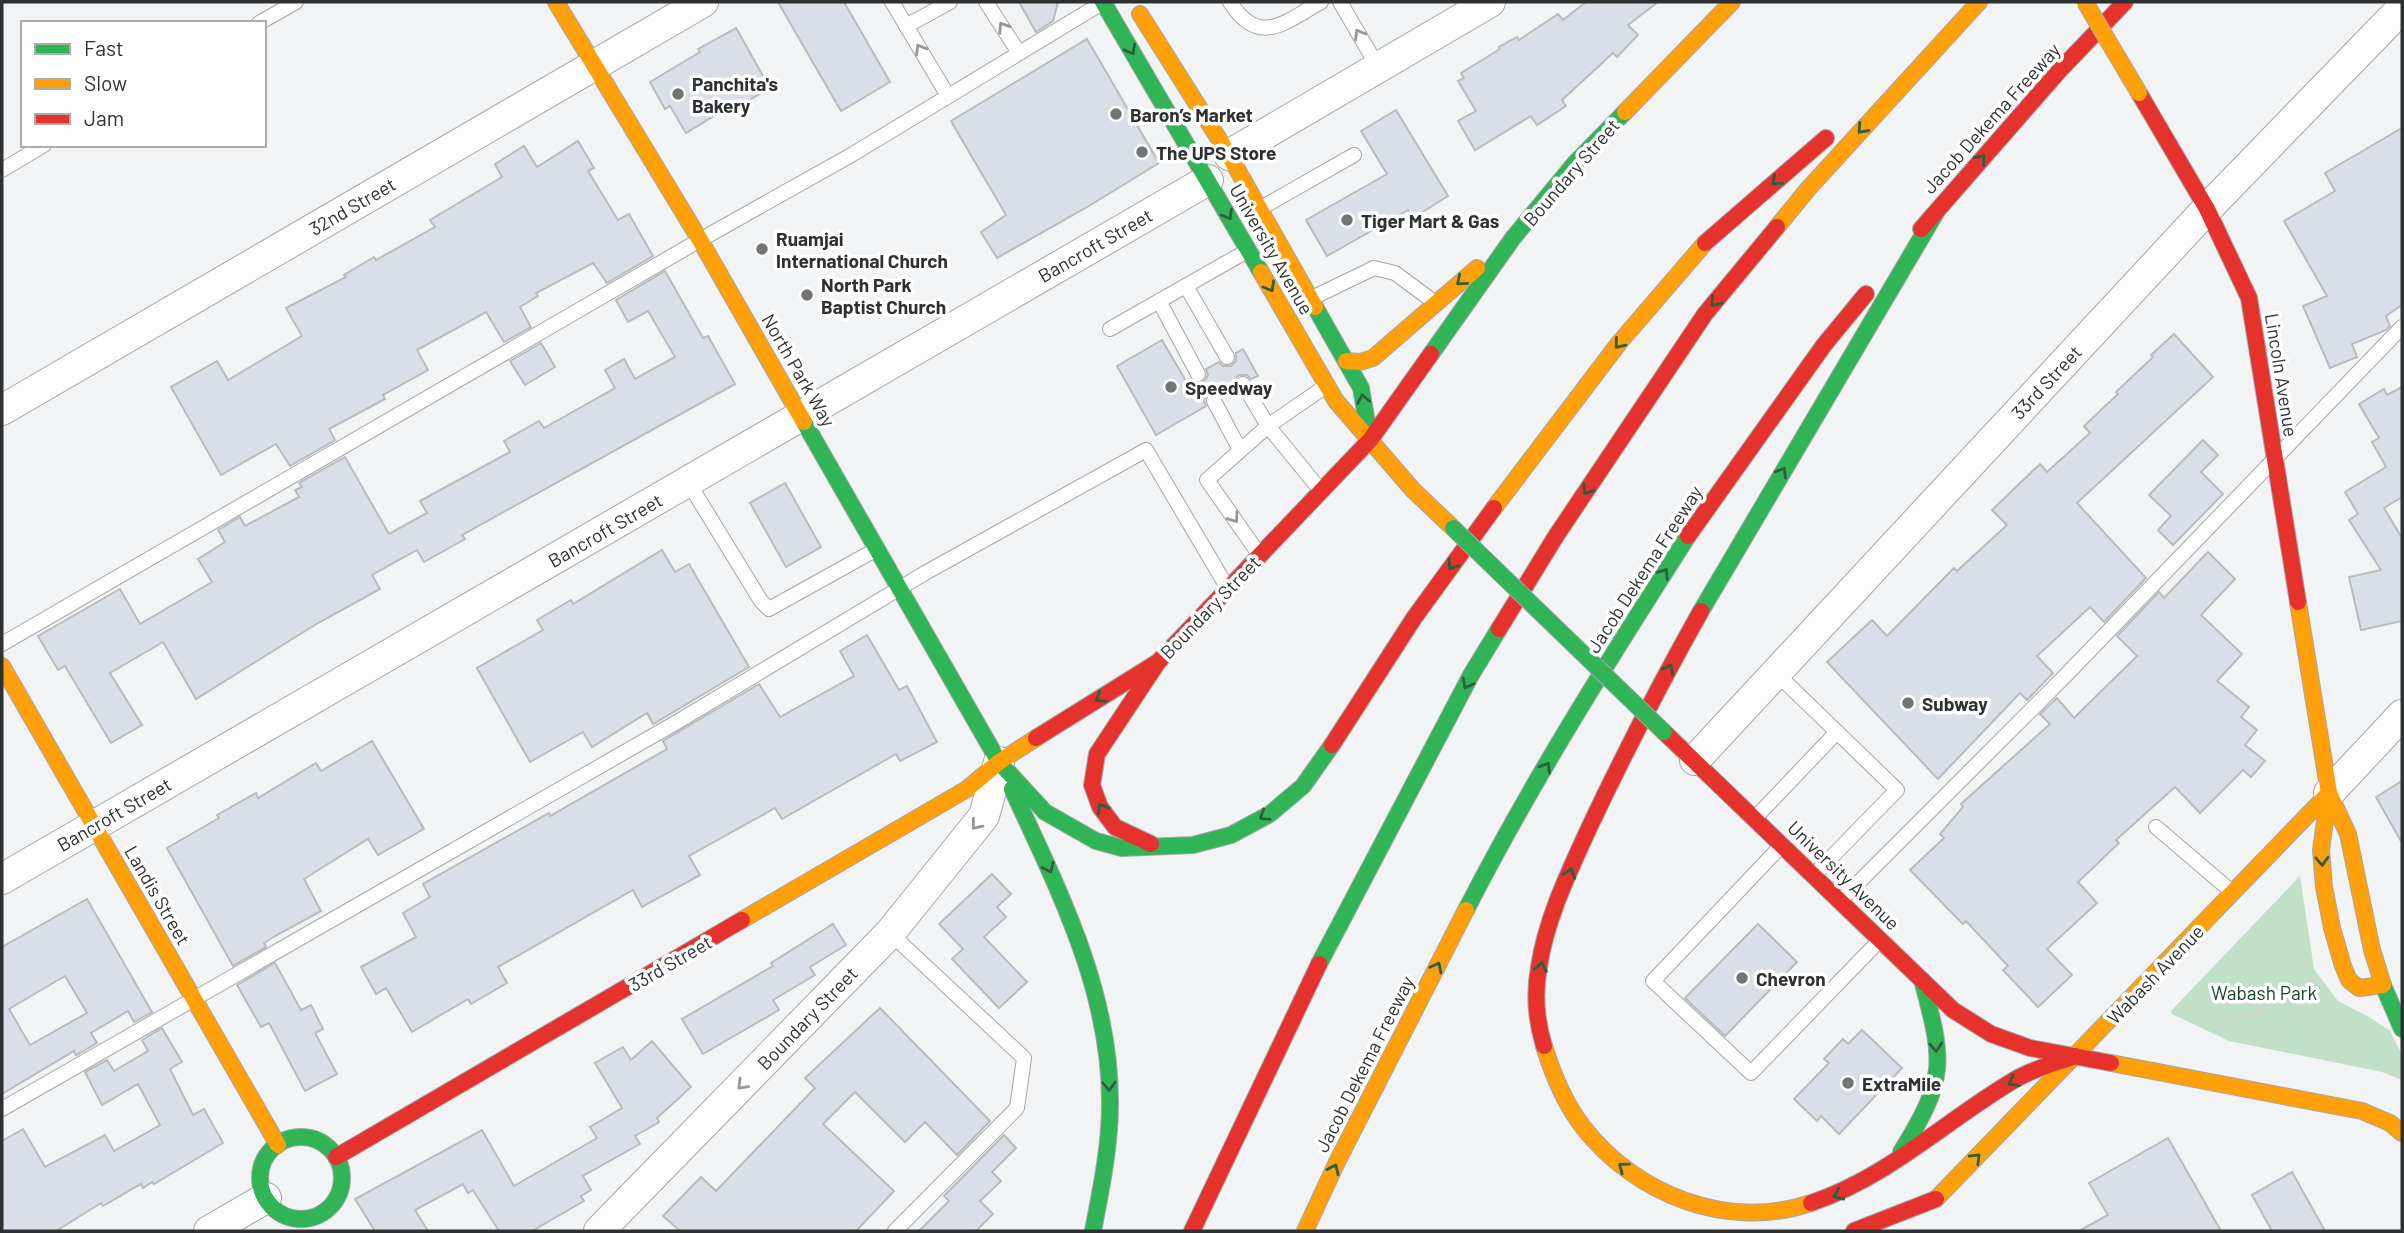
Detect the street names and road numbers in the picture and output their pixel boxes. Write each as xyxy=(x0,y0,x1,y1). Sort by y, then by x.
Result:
street label: Jacob Dekema Freeway xyxy=(1917,38,2065,198)
street label: Boundary Street xyxy=(1518,114,1624,230)
street label: 32nd Street xyxy=(305,172,399,240)
street label: University Avenue xyxy=(1225,180,1319,318)
street label: Bancroft Street xyxy=(1034,203,1156,287)
street label: North Park Way xyxy=(757,309,841,431)
street label: Lincoln Avenue xyxy=(2261,312,2303,438)
street label: 33rd Street xyxy=(2006,340,2086,424)
street label: Jacob Dekema Freeway xyxy=(1581,481,1707,657)
street label: Bancroft Street xyxy=(544,488,666,572)
street label: Boundary Street xyxy=(1155,551,1265,663)
street label: Bancroft Street xyxy=(53,772,175,856)
street label: University Avenue xyxy=(1783,816,1905,934)
street label: Landis Street xyxy=(120,841,196,949)
street label: Wabash Avenue xyxy=(2102,920,2208,1028)
street label: 33rd Street xyxy=(624,930,716,996)
street label: Boundary Street xyxy=(752,962,862,1074)
street label: Jacob Dekema Freeway xyxy=(1310,972,1419,1156)

